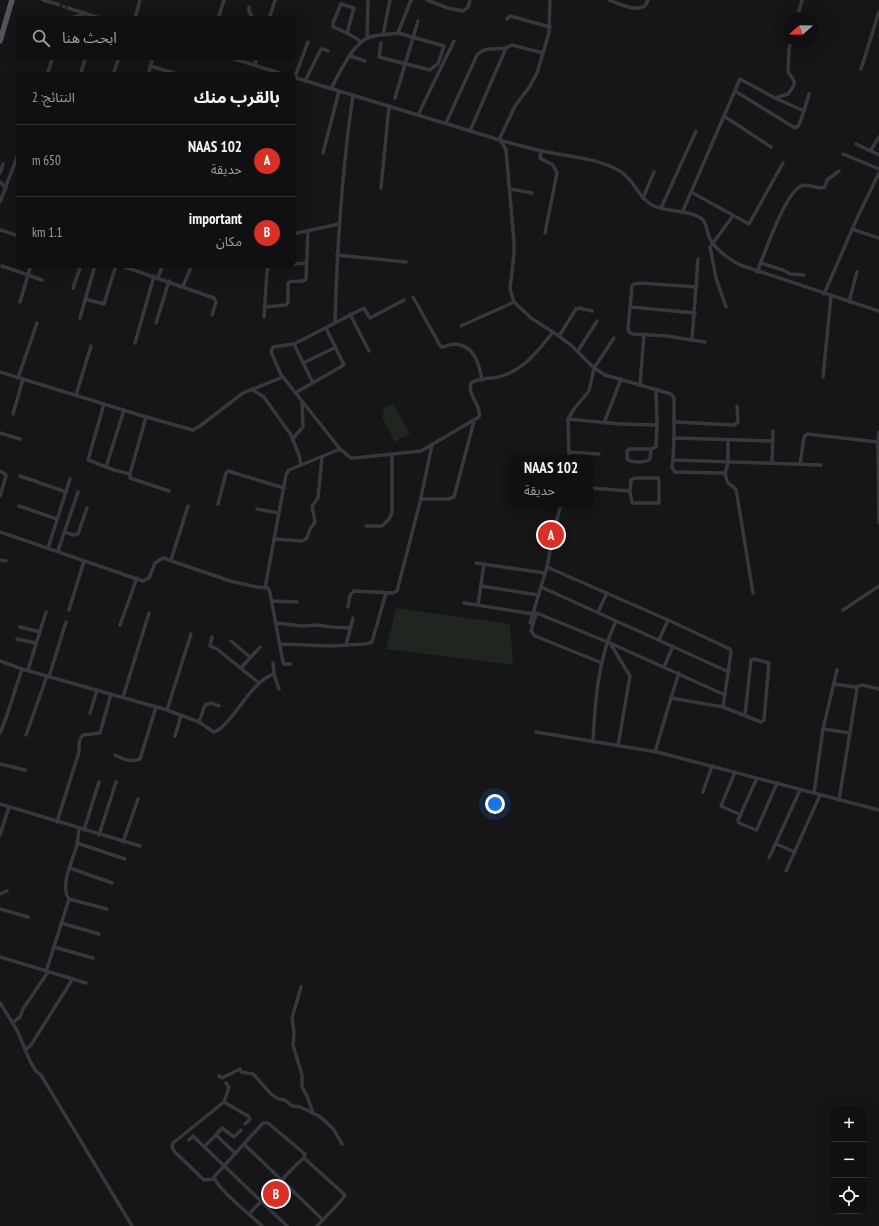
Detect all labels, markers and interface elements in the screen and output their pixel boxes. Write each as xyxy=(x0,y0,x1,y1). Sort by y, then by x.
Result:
north arrow xyxy=(783,12,819,48)
search box xyxy=(16,16,296,60)
icon: search xyxy=(30,27,52,49)
text: ابحث هنا xyxy=(62,28,117,47)
text: بالقرب منك xyxy=(194,86,280,108)
text: النتائج: 2 xyxy=(32,89,75,106)
text: NAAS 102 xyxy=(188,137,242,156)
text: 650 m xyxy=(32,152,61,169)
text: A xyxy=(264,152,270,169)
text: حديقة xyxy=(211,161,242,178)
text: important xyxy=(189,209,242,228)
text: 1.1 km xyxy=(32,224,62,241)
text: B xyxy=(264,224,270,241)
text: مكان xyxy=(216,233,242,250)
popup xyxy=(509,455,593,507)
text: NAAS 102 xyxy=(524,458,578,477)
text: حديقة xyxy=(524,482,555,499)
pin: A xyxy=(538,520,564,550)
your location xyxy=(485,794,505,814)
map controls xyxy=(831,1106,867,1214)
button: + xyxy=(831,1106,867,1142)
button: − xyxy=(831,1142,867,1178)
button: locate xyxy=(831,1178,867,1214)
pin: B xyxy=(263,1179,289,1209)

